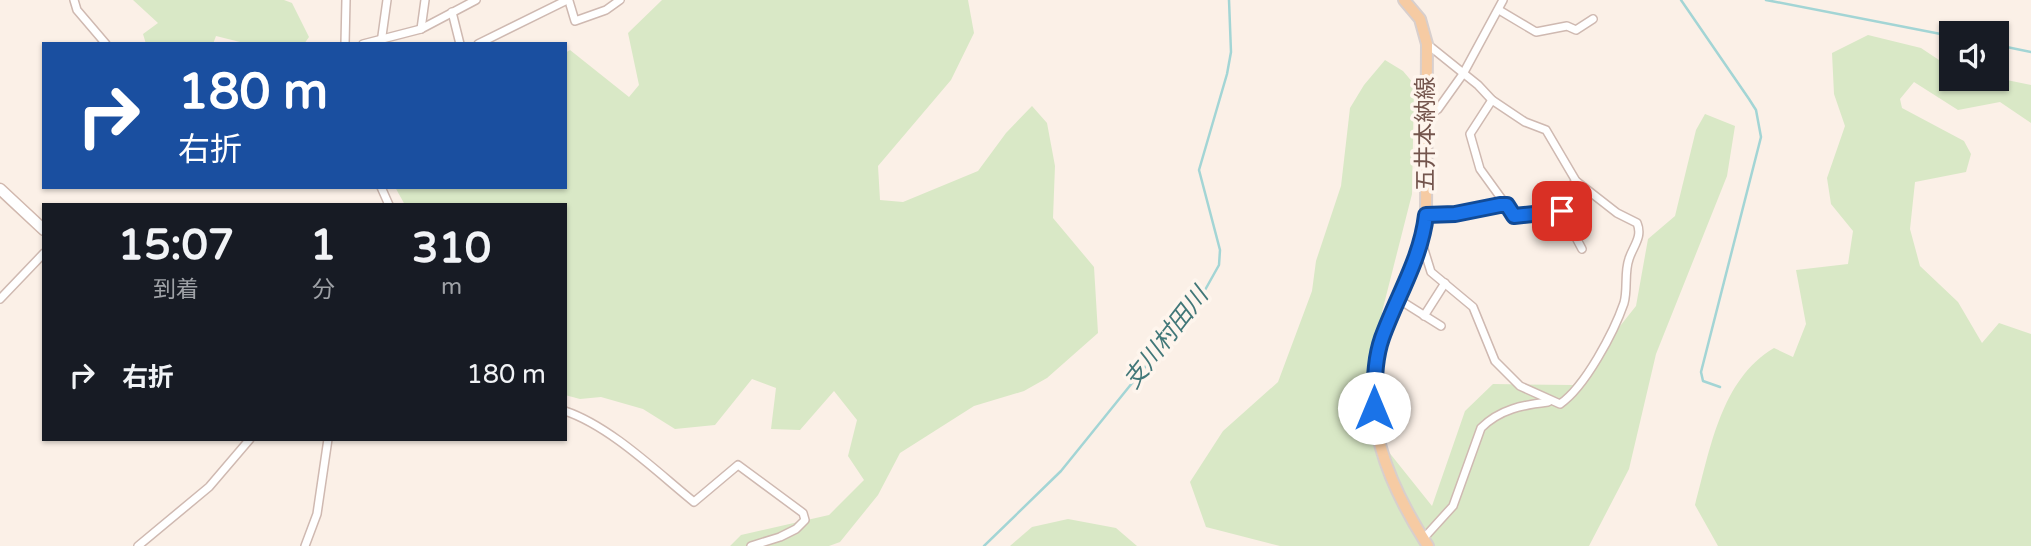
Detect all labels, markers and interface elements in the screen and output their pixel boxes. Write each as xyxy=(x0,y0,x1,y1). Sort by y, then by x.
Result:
map controls xyxy=(1939,21,2009,91)
button: sound xyxy=(1939,21,2009,91)
text: 180 m xyxy=(178,63,328,122)
icon: right xyxy=(63,70,154,161)
street label: 五井本納線 xyxy=(1412,77,1440,192)
text: 右折 xyxy=(178,131,242,169)
pin xyxy=(1532,181,1592,241)
icon: arrive xyxy=(1543,192,1581,230)
text: 15:07 xyxy=(118,220,234,271)
text: 1 xyxy=(310,220,336,271)
text: 310 xyxy=(412,223,491,274)
text: m xyxy=(441,273,462,301)
text: 到着 xyxy=(153,276,199,304)
text: 分 xyxy=(312,276,335,304)
water label: 支川村田川 xyxy=(1118,279,1216,394)
icon: right xyxy=(63,356,101,394)
text: 180 m xyxy=(466,359,546,390)
text: 右折 xyxy=(122,362,174,393)
position arrow xyxy=(1337,371,1411,445)

